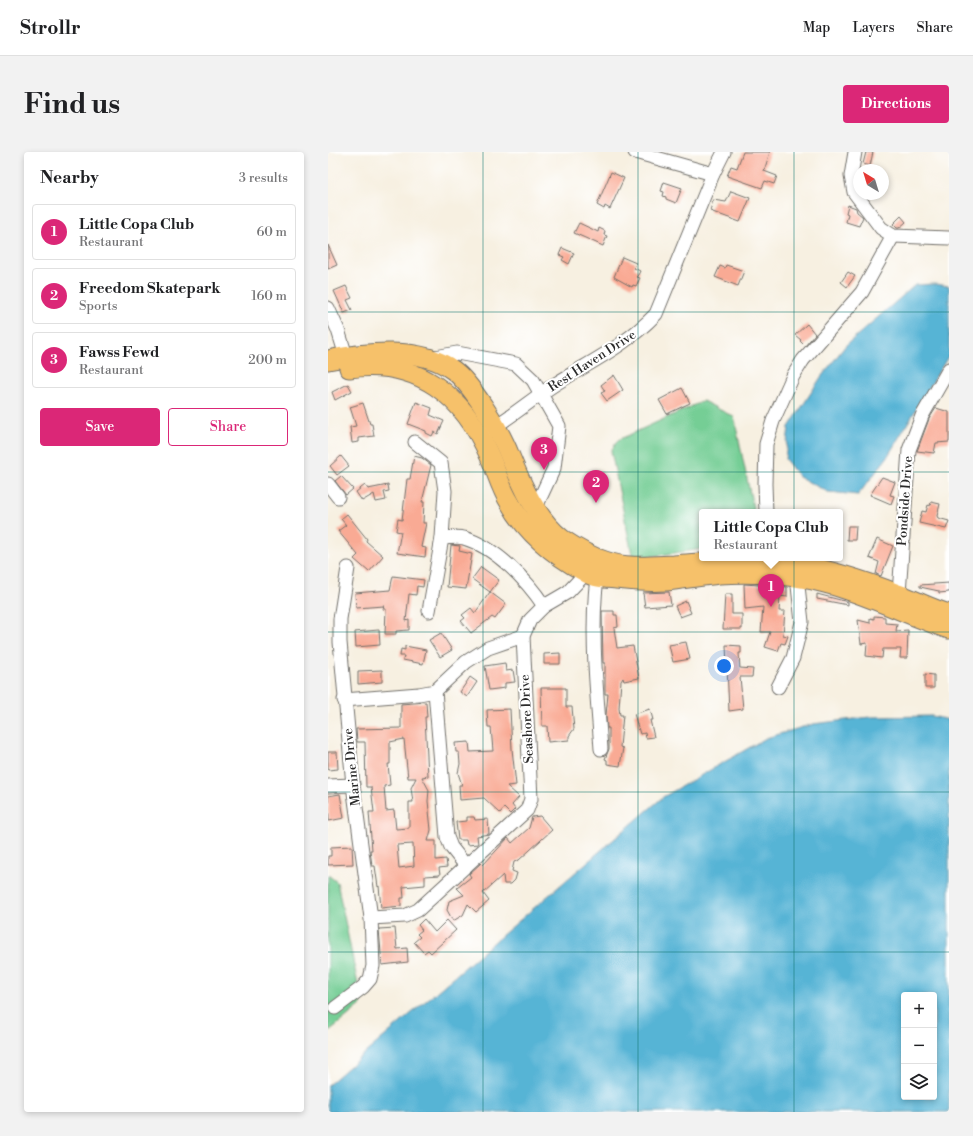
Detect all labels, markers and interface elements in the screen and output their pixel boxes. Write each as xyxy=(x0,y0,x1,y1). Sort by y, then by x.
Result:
text: Strollr xyxy=(20,16,81,40)
text: Map xyxy=(803,19,830,37)
text: Layers xyxy=(852,19,895,37)
text: Share xyxy=(917,19,953,37)
button: Directions xyxy=(843,85,949,123)
text: Find us xyxy=(24,87,120,122)
north arrow xyxy=(853,164,889,200)
text: Nearby xyxy=(40,167,99,189)
text: 3 results xyxy=(239,170,288,186)
text: Little Copa Club xyxy=(79,215,194,234)
text: 1 xyxy=(51,224,57,240)
text: 60 m xyxy=(256,224,287,240)
text: Restaurant xyxy=(79,234,144,250)
text: Freedom Skatepark xyxy=(79,279,221,298)
text: 2 xyxy=(50,288,58,304)
text: 160 m xyxy=(251,288,287,304)
text: Sports xyxy=(79,298,118,314)
street label: Rest Haven Drive xyxy=(545,326,639,395)
text: Fawss Fewd xyxy=(79,343,159,362)
text: 3 xyxy=(50,352,58,368)
text: 200 m xyxy=(248,352,287,368)
text: Restaurant xyxy=(79,362,144,378)
button: Save xyxy=(40,408,160,446)
button: Share xyxy=(168,408,288,446)
pin: 3 xyxy=(531,437,557,470)
street label: Pondside Drive xyxy=(894,455,916,547)
pin: 2 xyxy=(583,470,609,503)
popup xyxy=(699,509,843,561)
text: Little Copa Club xyxy=(713,518,829,537)
text: Restaurant xyxy=(713,537,778,553)
pin: 1 xyxy=(758,574,784,607)
your location xyxy=(714,656,734,676)
street label: Seashore Drive xyxy=(517,674,537,764)
street label: Marine Drive xyxy=(340,727,364,807)
map controls xyxy=(901,992,937,1100)
button: + xyxy=(901,992,937,1028)
button: − xyxy=(901,1028,937,1064)
button: layers xyxy=(901,1064,937,1100)

